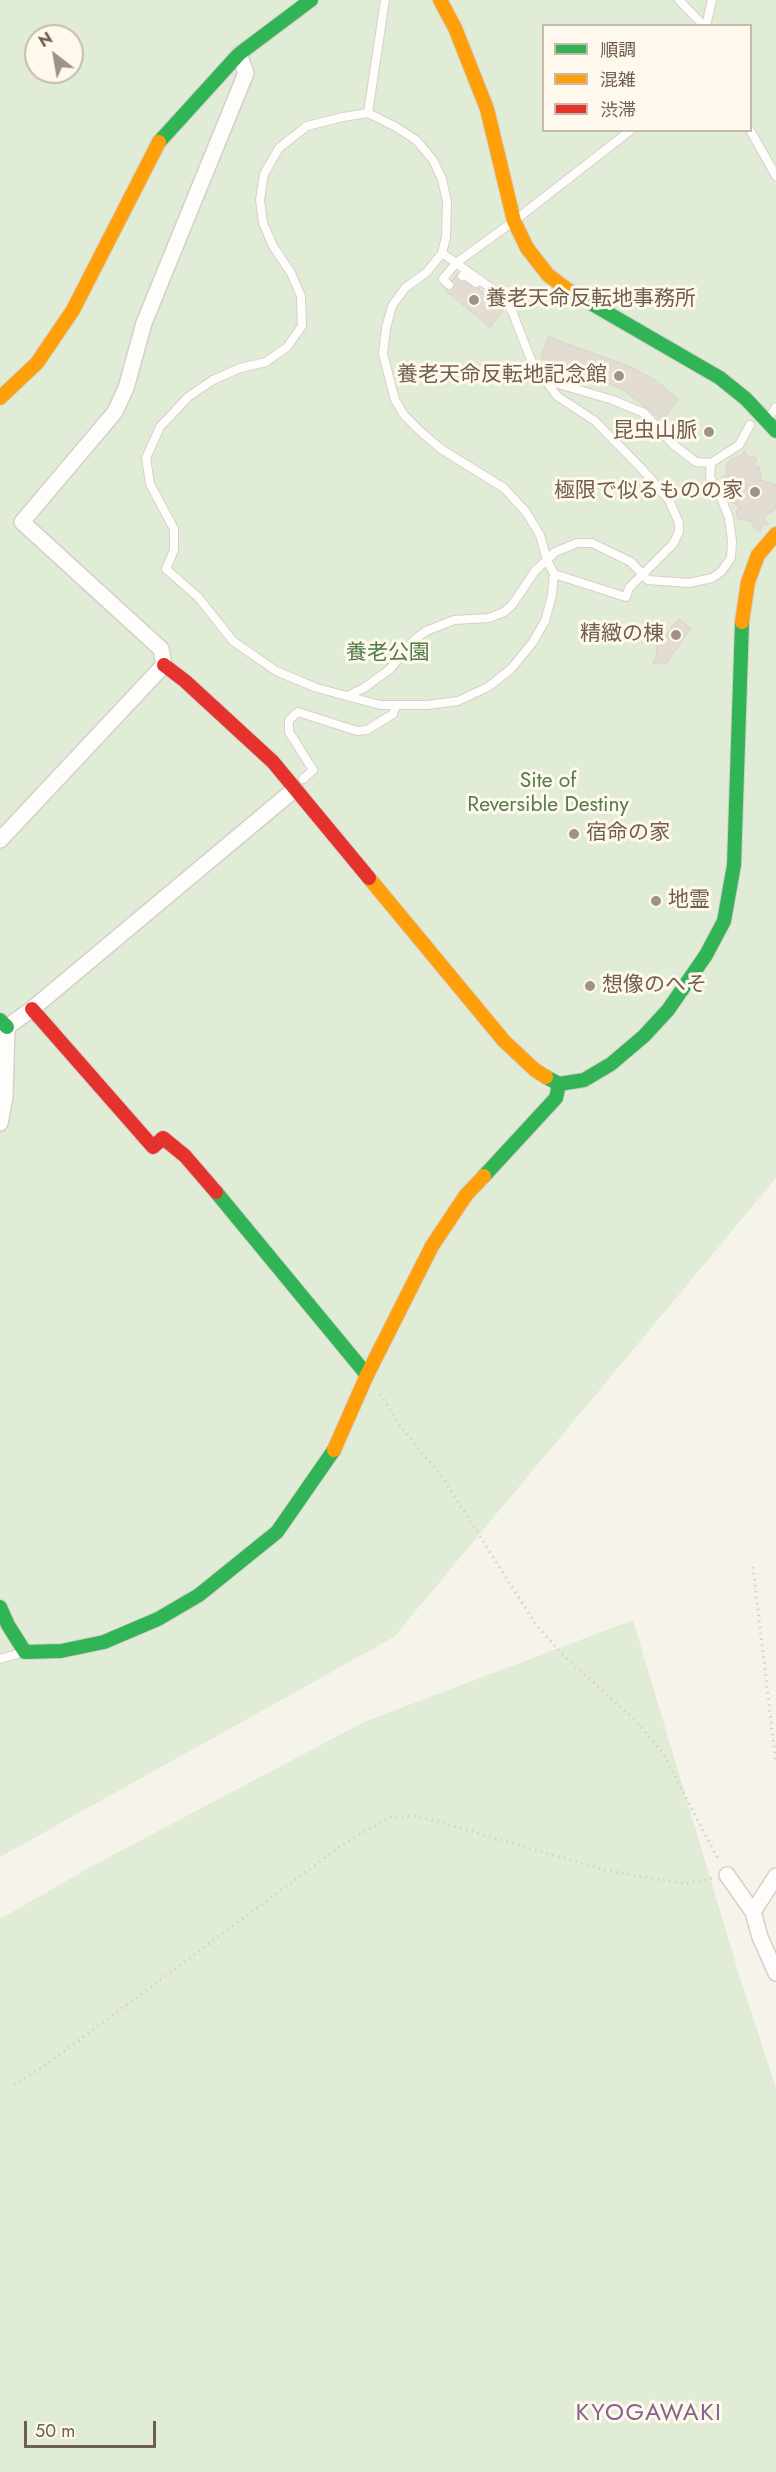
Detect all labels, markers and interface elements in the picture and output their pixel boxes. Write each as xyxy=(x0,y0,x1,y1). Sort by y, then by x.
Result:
north arrow xyxy=(24,24,84,84)
legend xyxy=(542,24,752,132)
text: N xyxy=(34,27,57,53)
text: 順調 xyxy=(600,37,636,63)
text: 混雑 xyxy=(600,67,636,93)
text: 渋滞 xyxy=(600,97,636,123)
place label: 養老天命反転地事務所 xyxy=(486,287,696,313)
marker: 養老天命反転地事務所 xyxy=(467,293,481,307)
place label: 養老天命反転地記念館 xyxy=(397,363,607,389)
marker: 養老天命反転地記念館 xyxy=(612,369,626,383)
place label: 昆虫山脈 xyxy=(613,419,697,445)
marker: 昆虫山脈 xyxy=(702,425,716,439)
place label: 極限で似るものの家 xyxy=(554,479,743,505)
marker: 極限で似るものの家 xyxy=(748,485,762,499)
place label: 精緻の棟 xyxy=(580,622,664,648)
marker: 精緻の棟 xyxy=(669,628,683,642)
park label: 養老公園 xyxy=(346,641,430,667)
park label: Site of Reversible Destiny xyxy=(467,769,629,819)
place label: 宿命の家 xyxy=(586,821,670,847)
marker: 宿命の家 xyxy=(567,827,581,841)
place label: 地霊 xyxy=(668,888,710,914)
marker: 地霊 xyxy=(649,894,663,908)
place label: 想像のへそ xyxy=(602,973,707,999)
marker: 想像のへそ xyxy=(583,979,597,993)
district label: KYOGAWAKI xyxy=(576,2400,722,2428)
scale bar xyxy=(27,2409,159,2447)
text: 50 m xyxy=(35,2418,75,2444)

